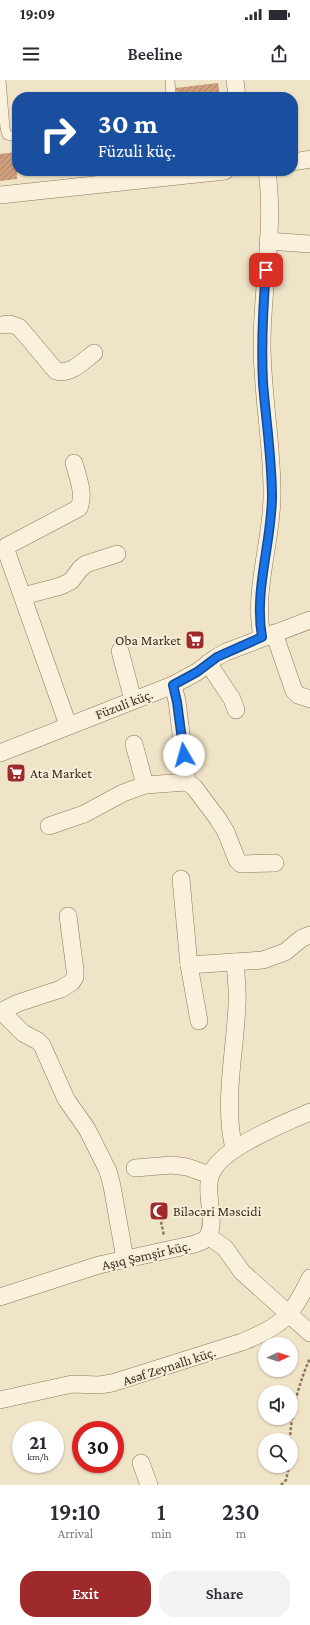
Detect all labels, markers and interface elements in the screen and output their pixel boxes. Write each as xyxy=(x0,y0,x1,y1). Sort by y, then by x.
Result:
text: 19:09 xyxy=(20,6,55,22)
icon: menu xyxy=(20,43,42,65)
icon: share xyxy=(268,43,290,65)
text: Beeline xyxy=(127,44,183,64)
icon: right xyxy=(32,108,84,160)
text: 30 m xyxy=(98,108,158,139)
text: Füzuli küç. xyxy=(98,141,176,161)
pin xyxy=(249,253,283,287)
icon: arrive xyxy=(255,259,277,281)
supermarket icon: Oba Market xyxy=(184,629,206,651)
place label: Oba Market xyxy=(115,632,181,648)
street label: Füzuli küç. xyxy=(93,686,155,722)
position arrow xyxy=(163,734,205,776)
supermarket icon: Ata Market xyxy=(5,762,27,784)
place label: Ata Market xyxy=(30,765,92,781)
mosque icon: Biləcəri Məscidi xyxy=(148,1200,170,1222)
place label: Biləcəri Məscidi xyxy=(173,1203,262,1219)
street label: Aşıq Şəmşir küç. xyxy=(100,1237,192,1273)
north arrow xyxy=(258,1337,298,1377)
map controls xyxy=(258,1337,298,1473)
street label: Asəf Zeynallı küç. xyxy=(120,1343,218,1389)
button: sound xyxy=(258,1385,298,1425)
speed limit sign: 30 xyxy=(72,1421,124,1473)
text: 21 xyxy=(29,1431,47,1453)
button: search xyxy=(258,1433,298,1473)
text: km/h xyxy=(27,1451,49,1462)
text: 19:10 xyxy=(50,1498,101,1525)
text: 1 xyxy=(157,1498,166,1525)
text: 230 xyxy=(222,1498,260,1525)
text: Arrival xyxy=(58,1526,93,1541)
text: min xyxy=(151,1526,172,1541)
text: m xyxy=(236,1526,246,1541)
button: Exit xyxy=(20,1571,151,1617)
button: Share xyxy=(159,1571,290,1617)

